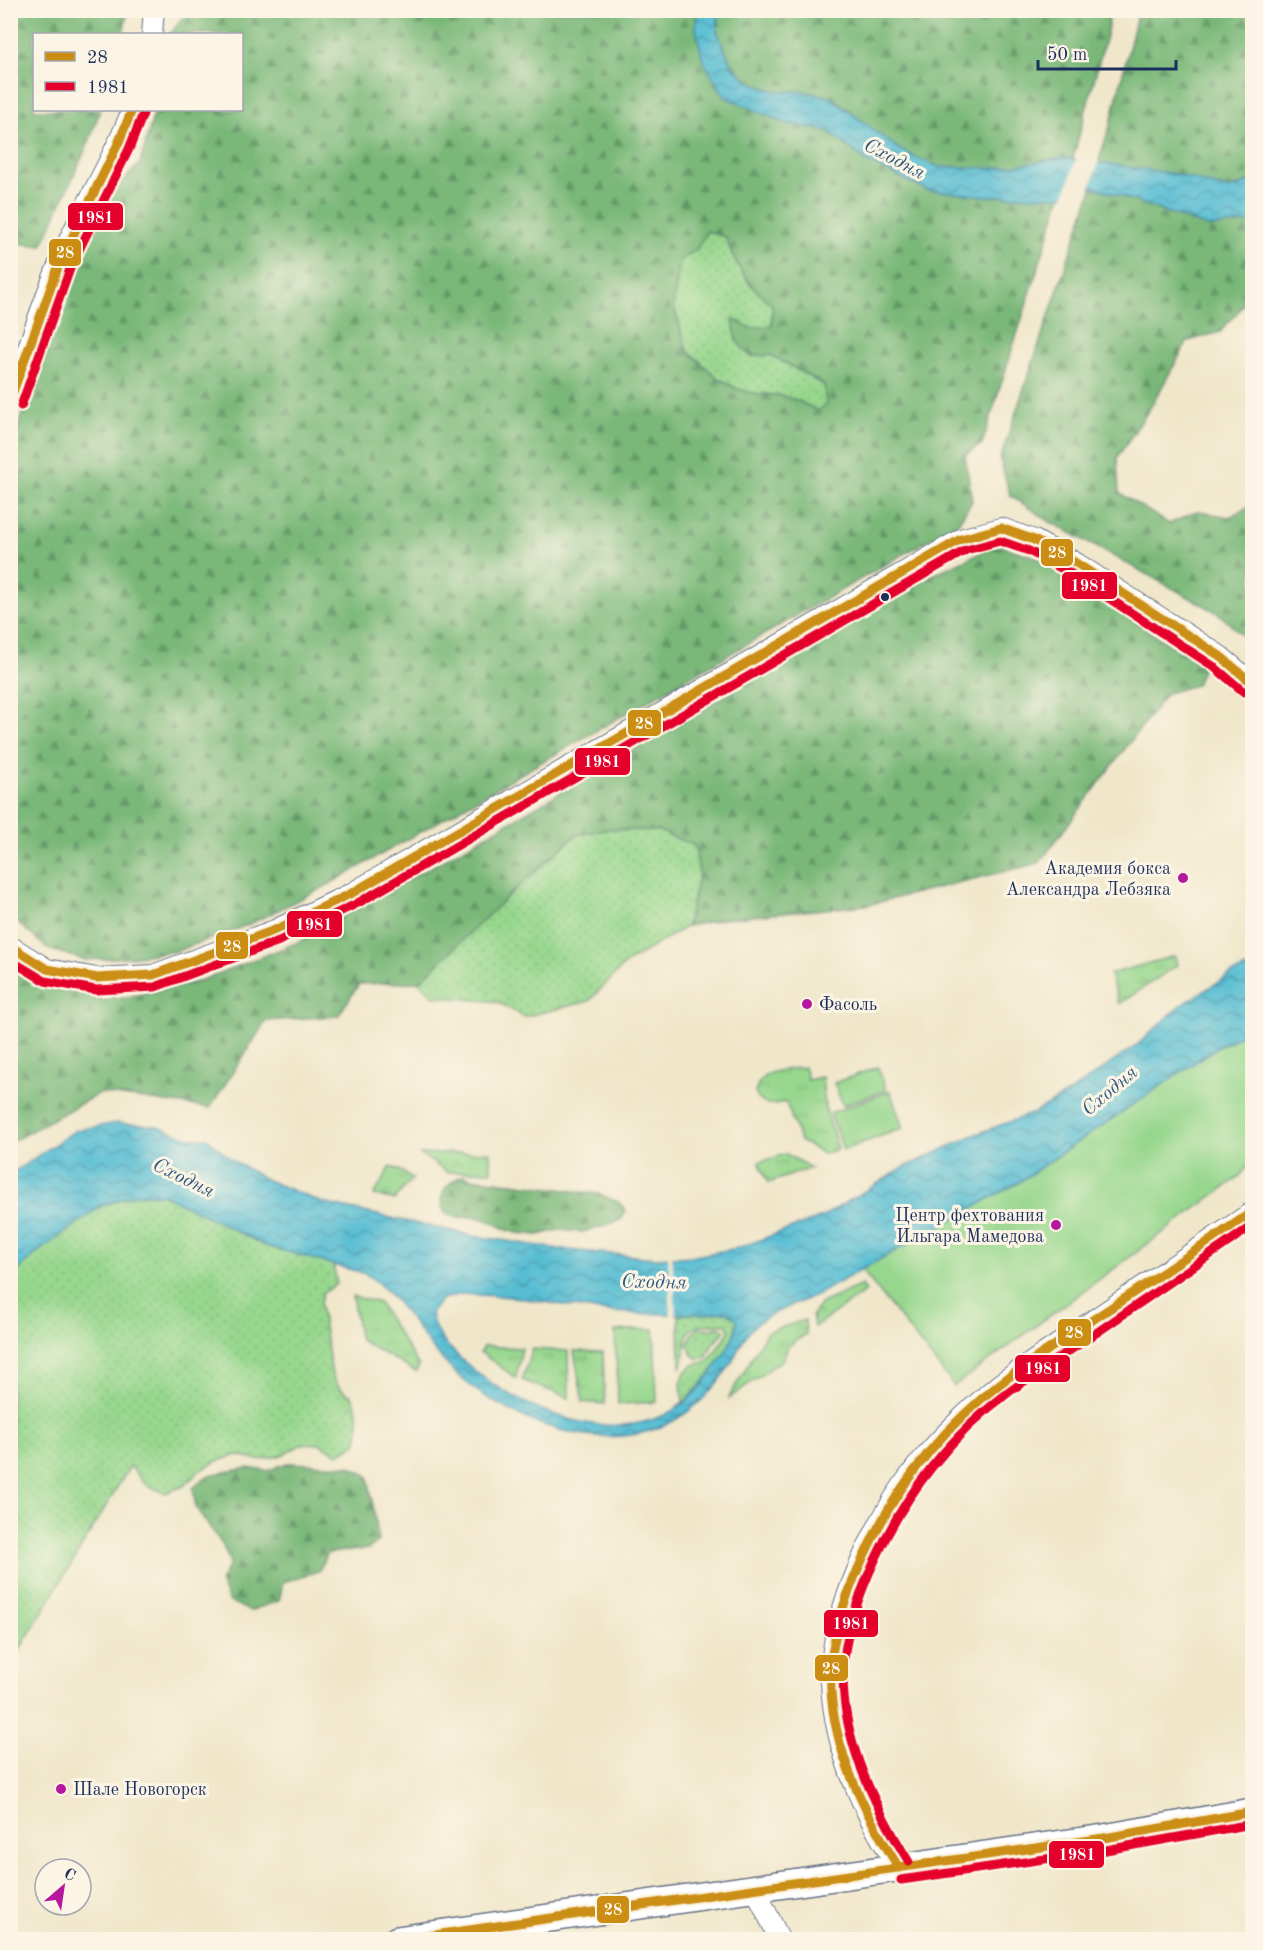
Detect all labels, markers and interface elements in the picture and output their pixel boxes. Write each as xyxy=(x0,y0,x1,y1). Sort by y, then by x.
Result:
legend xyxy=(33,33,243,111)
scale bar xyxy=(1038,33,1176,71)
text: 50 m xyxy=(1047,46,1087,64)
text: 28 xyxy=(87,49,108,67)
text: 1981 xyxy=(87,79,129,97)
water label: Сходня xyxy=(860,135,928,184)
line badge: 1981 xyxy=(67,202,124,231)
text: 1981 xyxy=(76,211,114,227)
line badge: 28 xyxy=(48,238,82,267)
text: 28 xyxy=(56,246,74,262)
line badge: 28 xyxy=(1040,538,1074,567)
text: 28 xyxy=(1048,546,1066,562)
line badge: 1981 xyxy=(1061,571,1118,600)
text: 1981 xyxy=(1070,579,1108,595)
unlabelled marker xyxy=(879,591,891,603)
line badge: 28 xyxy=(627,709,662,737)
text: 28 xyxy=(635,717,653,733)
line badge: 1981 xyxy=(574,747,631,776)
text: 1981 xyxy=(583,755,621,771)
place label: Академия бокса Александра Лебзяка xyxy=(1006,860,1171,899)
marker: Академия бокса Александра Лебзяка xyxy=(1176,871,1190,885)
line badge: 1981 xyxy=(286,910,343,938)
text: 1981 xyxy=(295,918,333,934)
line badge: 28 xyxy=(215,931,249,960)
text: 28 xyxy=(223,940,241,956)
place label: Фасоль xyxy=(819,996,877,1014)
marker: Фасоль xyxy=(800,997,814,1011)
water label: Сходня xyxy=(1079,1063,1142,1120)
water label: Сходня xyxy=(149,1155,217,1202)
place label: Центр фехтования Ильгара Мамедова xyxy=(895,1207,1044,1246)
marker: Центр фехтования Ильгара Мамедова xyxy=(1049,1218,1063,1232)
water label: Сходня xyxy=(621,1272,687,1294)
line badge: 28 xyxy=(1057,1318,1092,1347)
text: 28 xyxy=(1065,1326,1083,1342)
line badge: 1981 xyxy=(1014,1354,1071,1383)
text: 1981 xyxy=(1024,1362,1062,1378)
line badge: 1981 xyxy=(823,1609,879,1638)
text: 1981 xyxy=(832,1617,870,1633)
line badge: 28 xyxy=(814,1654,849,1682)
text: 28 xyxy=(822,1662,840,1678)
place label: Шале Новогорск xyxy=(73,1781,207,1799)
marker: Шале Новогорск xyxy=(54,1782,68,1796)
line badge: 1981 xyxy=(1048,1840,1105,1869)
text: 1981 xyxy=(1058,1848,1096,1864)
north arrow xyxy=(33,1857,93,1917)
text: С xyxy=(61,1866,78,1885)
line badge: 28 xyxy=(596,1895,630,1924)
text: 28 xyxy=(604,1903,622,1919)

